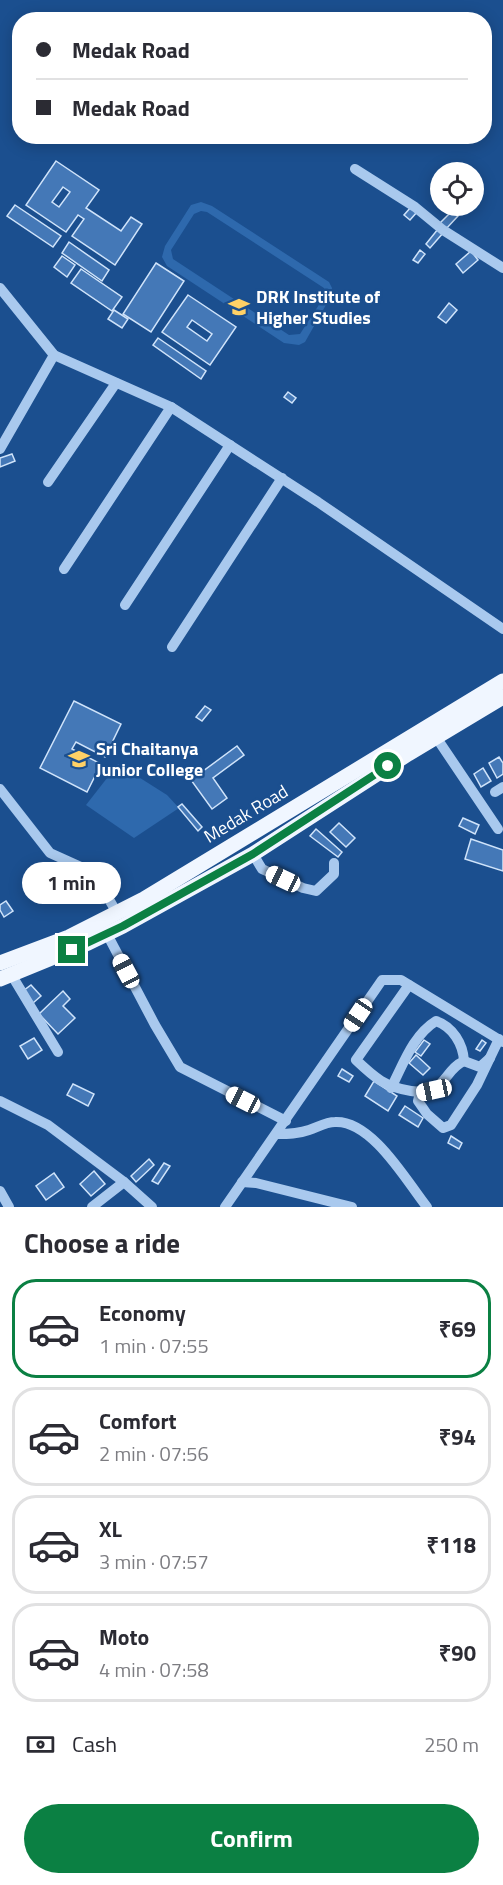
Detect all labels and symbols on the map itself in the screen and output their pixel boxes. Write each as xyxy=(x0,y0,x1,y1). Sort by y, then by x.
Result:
place label: DRK Institute of Higher Studies xyxy=(256,283,381,331)
school or university icon: DRK Institute of Higher Studies xyxy=(227,295,251,319)
place label: Sri Chaitanya Junior College xyxy=(96,735,203,783)
school or university icon: Sri Chaitanya Junior College xyxy=(67,747,91,771)
route start xyxy=(374,752,401,779)
street label: Medak Road xyxy=(198,778,293,849)
callout: 1 min xyxy=(22,863,122,905)
car xyxy=(263,863,303,895)
route end xyxy=(58,936,85,963)
car xyxy=(110,951,142,991)
car xyxy=(340,995,376,1035)
car xyxy=(415,1077,453,1103)
car xyxy=(223,1084,263,1116)

